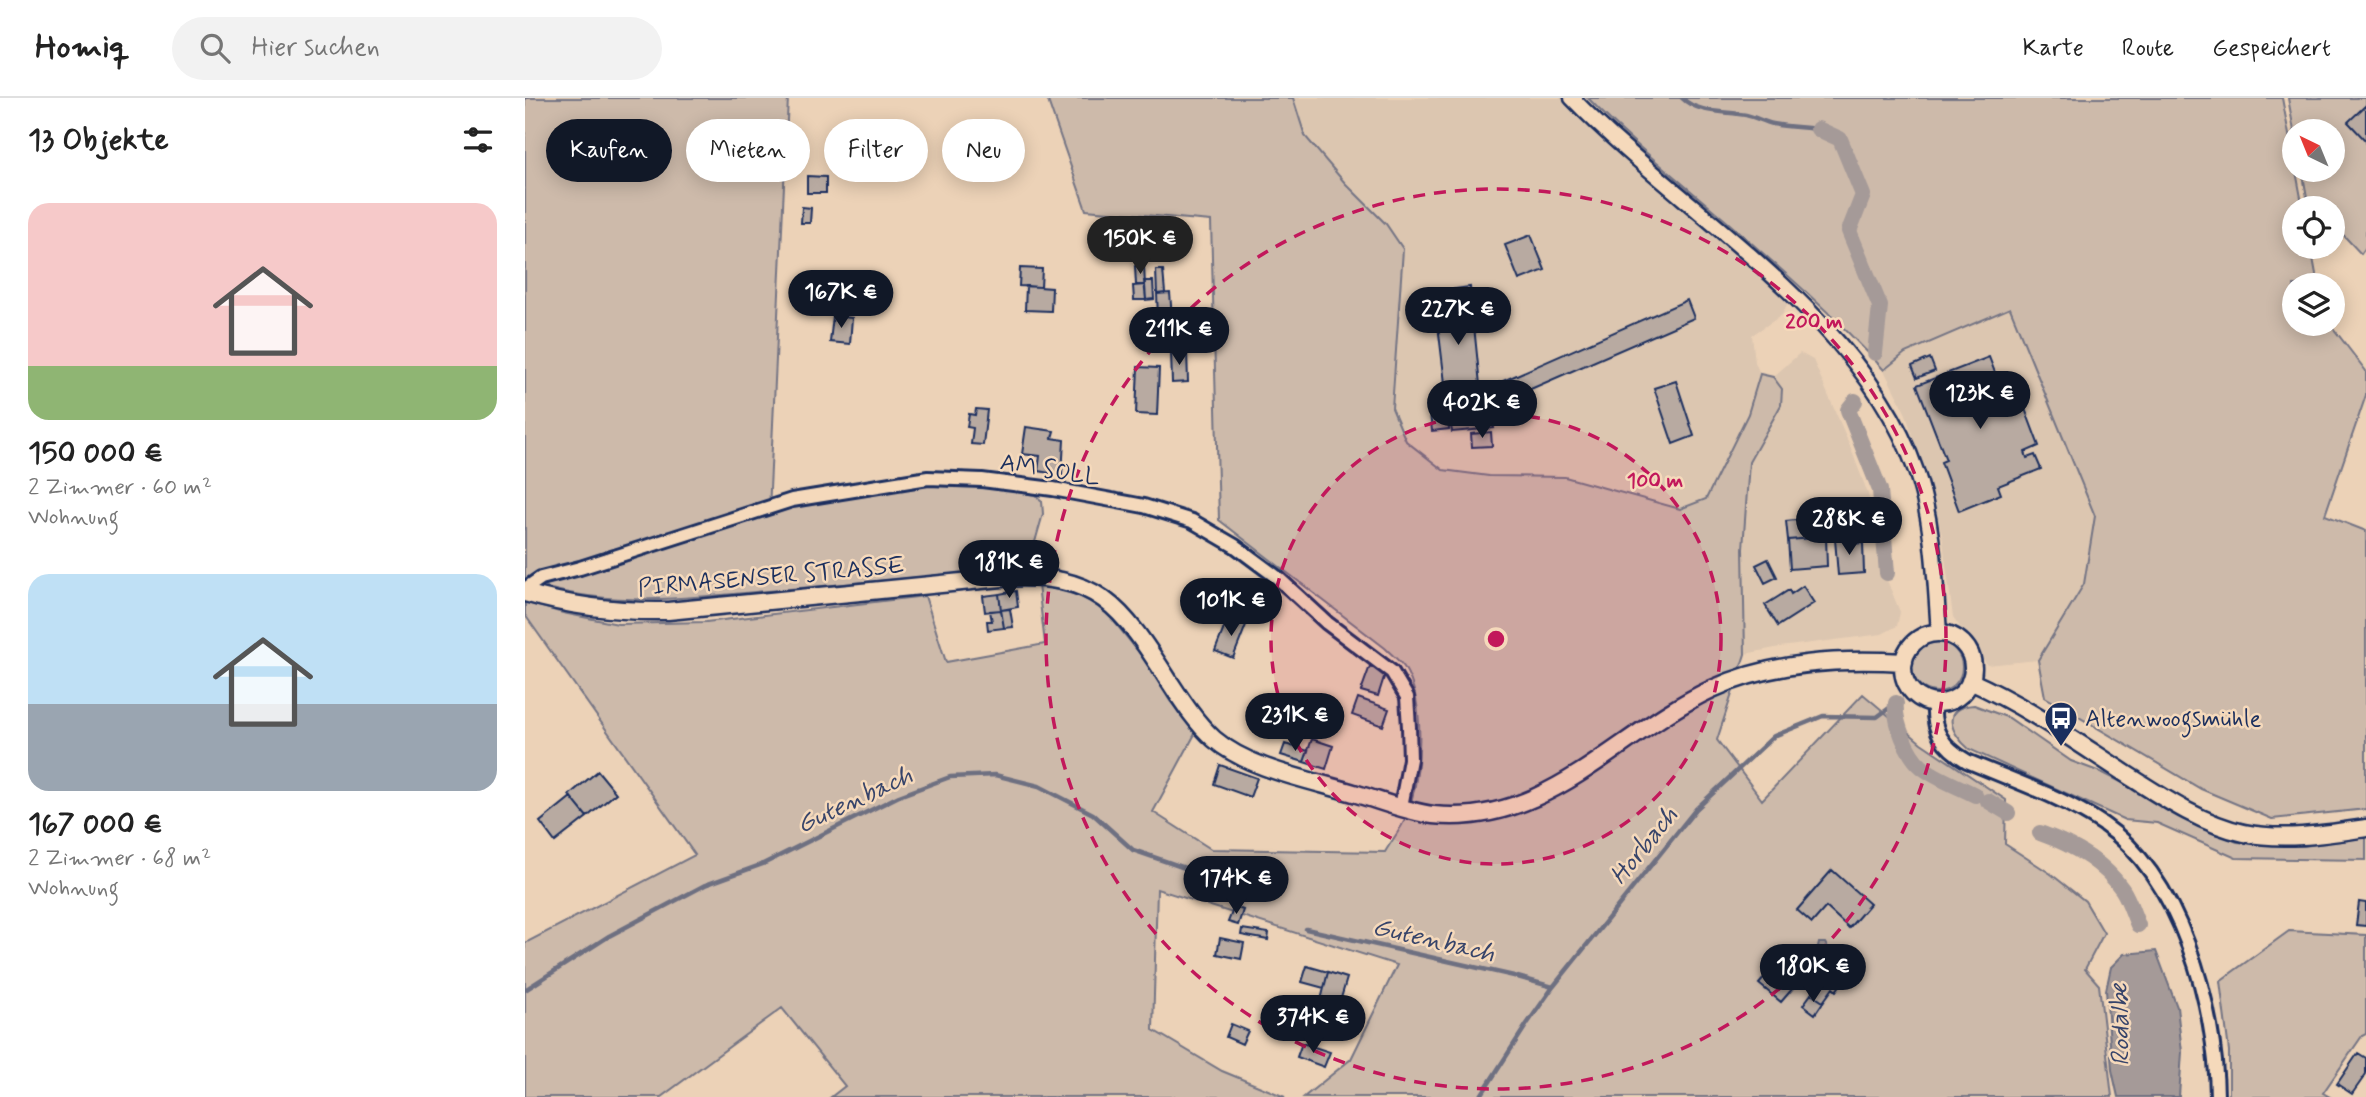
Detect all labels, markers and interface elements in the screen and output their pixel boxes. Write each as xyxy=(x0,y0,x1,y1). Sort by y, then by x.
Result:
search box xyxy=(172,17,662,80)
text: Homiq xyxy=(35,26,130,70)
icon: search xyxy=(196,29,234,67)
text: Hier suchen xyxy=(252,31,380,65)
text: Karte xyxy=(2022,33,2084,64)
text: Route xyxy=(2122,33,2174,64)
text: Gespeichert xyxy=(2212,33,2331,64)
chip: Kaufen xyxy=(546,119,672,182)
chip: Mieten xyxy=(686,119,810,182)
chip: Filter xyxy=(824,119,928,182)
chip: Neu xyxy=(942,119,1025,182)
north arrow xyxy=(2282,119,2345,182)
map controls xyxy=(2282,119,2345,336)
text: 13 Objekte xyxy=(28,121,169,160)
icon: filters xyxy=(459,121,497,159)
button: locate xyxy=(2282,196,2345,259)
pin: 150K € xyxy=(1083,216,1197,276)
text: 150K € xyxy=(1103,224,1177,254)
icon: home xyxy=(200,248,326,374)
pin: 167K € xyxy=(784,271,898,330)
button: layers xyxy=(2282,273,2345,336)
text: 167K € xyxy=(804,278,878,308)
pin: 227K € xyxy=(1401,288,1515,347)
text: 227K € xyxy=(1421,295,1495,325)
pin: 211K € xyxy=(1122,308,1236,367)
text: 200 m xyxy=(1785,308,1843,336)
text: 211K € xyxy=(1145,315,1213,345)
pin: 123K € xyxy=(1923,372,2037,431)
text: 123K € xyxy=(1945,379,2015,409)
pin: 402K € xyxy=(1425,380,1539,440)
text: 402K € xyxy=(1443,388,1521,418)
text: 150 000 € xyxy=(28,434,163,473)
street label: AM SOLL xyxy=(998,447,1102,494)
text: 100 m xyxy=(1627,467,1683,495)
text: 2 Zimmer · 60 m² xyxy=(28,473,212,503)
pin: 288K € xyxy=(1792,498,1906,557)
text: Wohnung xyxy=(28,503,119,533)
text: 288K € xyxy=(1812,505,1886,535)
pin: 181K € xyxy=(952,540,1066,600)
text: 181K € xyxy=(974,548,1044,578)
street label: PIRMASENSER STRASSE xyxy=(637,550,906,605)
pin: 101K € xyxy=(1174,578,1288,638)
text: 101K € xyxy=(1196,586,1266,616)
icon: home xyxy=(200,619,326,745)
centre of rings xyxy=(1484,627,1508,651)
pin: 231K € xyxy=(1238,694,1352,753)
bus stop icon: Altenwoogsmühle xyxy=(2042,699,2080,748)
text: 231K € xyxy=(1261,701,1329,731)
place label: Altenwoogsmühle xyxy=(2085,704,2262,738)
water label: Gutenbach xyxy=(791,759,918,843)
water label: Horbach xyxy=(1603,800,1686,892)
text: 167 000 € xyxy=(28,805,163,844)
text: 2 Zimmer · 68 m² xyxy=(28,844,211,874)
pin: 174K € xyxy=(1179,856,1293,916)
text: 174K € xyxy=(1200,864,1272,894)
text: Wohnung xyxy=(28,874,119,904)
water label: Gutenbach xyxy=(1369,910,1498,972)
pin: 180K € xyxy=(1756,944,1870,1004)
text: 180K € xyxy=(1776,952,1850,982)
water label: Rodalbe xyxy=(2103,982,2139,1066)
pin: 374K € xyxy=(1256,996,1370,1055)
text: 374K € xyxy=(1276,1003,1350,1033)

